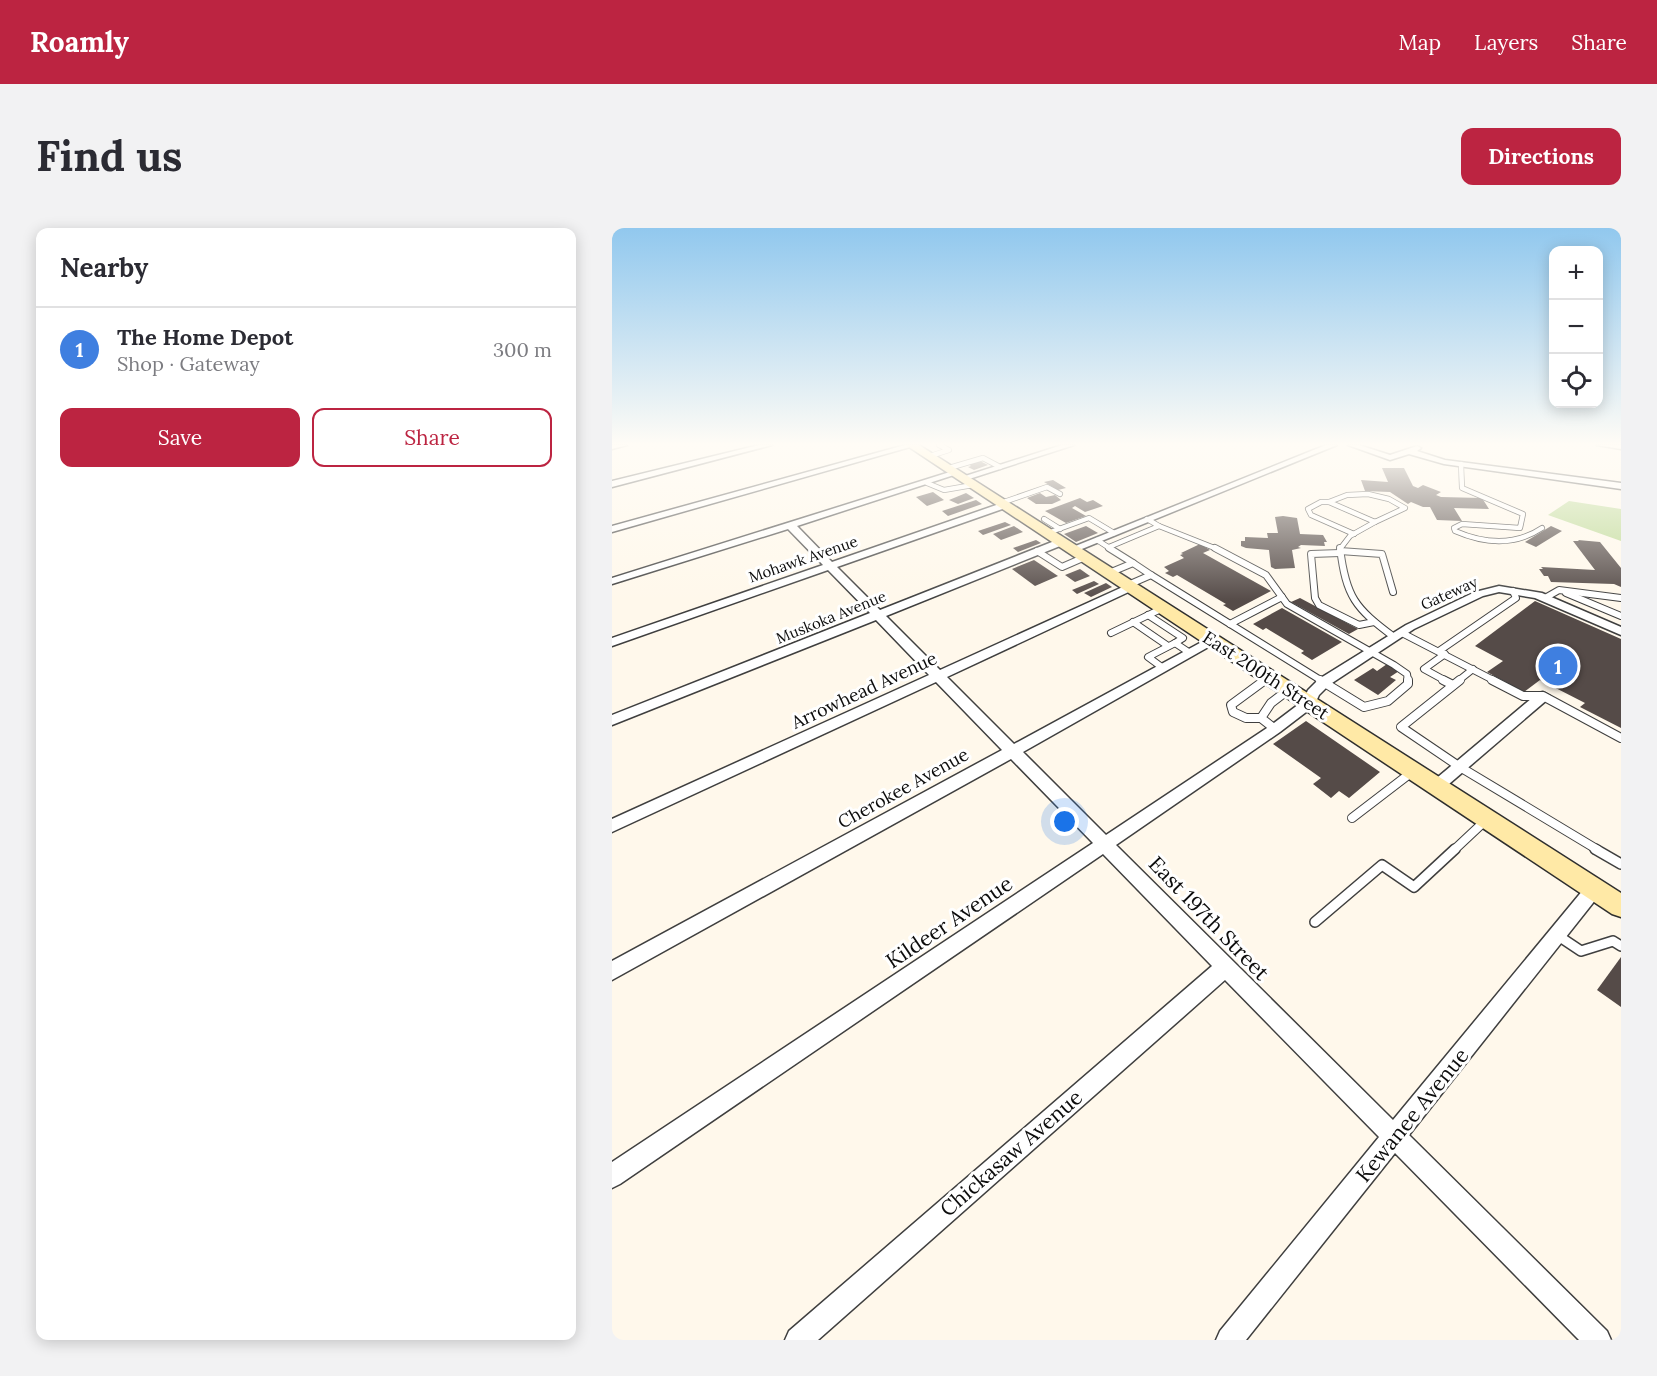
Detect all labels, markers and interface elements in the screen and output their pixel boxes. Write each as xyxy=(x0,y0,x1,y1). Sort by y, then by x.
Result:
text: Roamly xyxy=(30,24,129,60)
text: Map xyxy=(1398,29,1441,56)
text: Layers xyxy=(1474,29,1538,56)
text: Share xyxy=(1571,29,1627,56)
button: Directions xyxy=(1461,128,1621,185)
text: Find us xyxy=(36,129,182,183)
map controls xyxy=(1549,246,1603,408)
button: + xyxy=(1549,246,1603,300)
text: Nearby xyxy=(60,251,148,284)
button: − xyxy=(1549,300,1603,354)
text: The Home Depot xyxy=(117,323,293,351)
text: 1 xyxy=(75,337,84,362)
text: 300 m xyxy=(493,337,552,362)
text: Shop · Gateway xyxy=(117,351,260,376)
button: locate xyxy=(1549,354,1603,408)
button: Save xyxy=(60,408,300,467)
button: Share xyxy=(312,408,552,467)
street label: Mohawk Avenue xyxy=(746,531,860,587)
street label: Gateway xyxy=(1418,572,1480,614)
street label: Muskoka Avenue xyxy=(773,586,889,648)
street label: East 200th Street xyxy=(1198,626,1334,724)
pin: 1 xyxy=(1538,644,1578,688)
street label: Arrowhead Avenue xyxy=(787,646,941,734)
street label: Cherokee Avenue xyxy=(834,742,973,833)
your location xyxy=(1050,807,1079,836)
street label: East 197th Street xyxy=(1143,850,1276,986)
street label: Kildeer Avenue xyxy=(880,870,1018,974)
street label: Kewanee Avenue xyxy=(1350,1042,1474,1188)
street label: Chickasaw Avenue xyxy=(934,1084,1088,1222)

